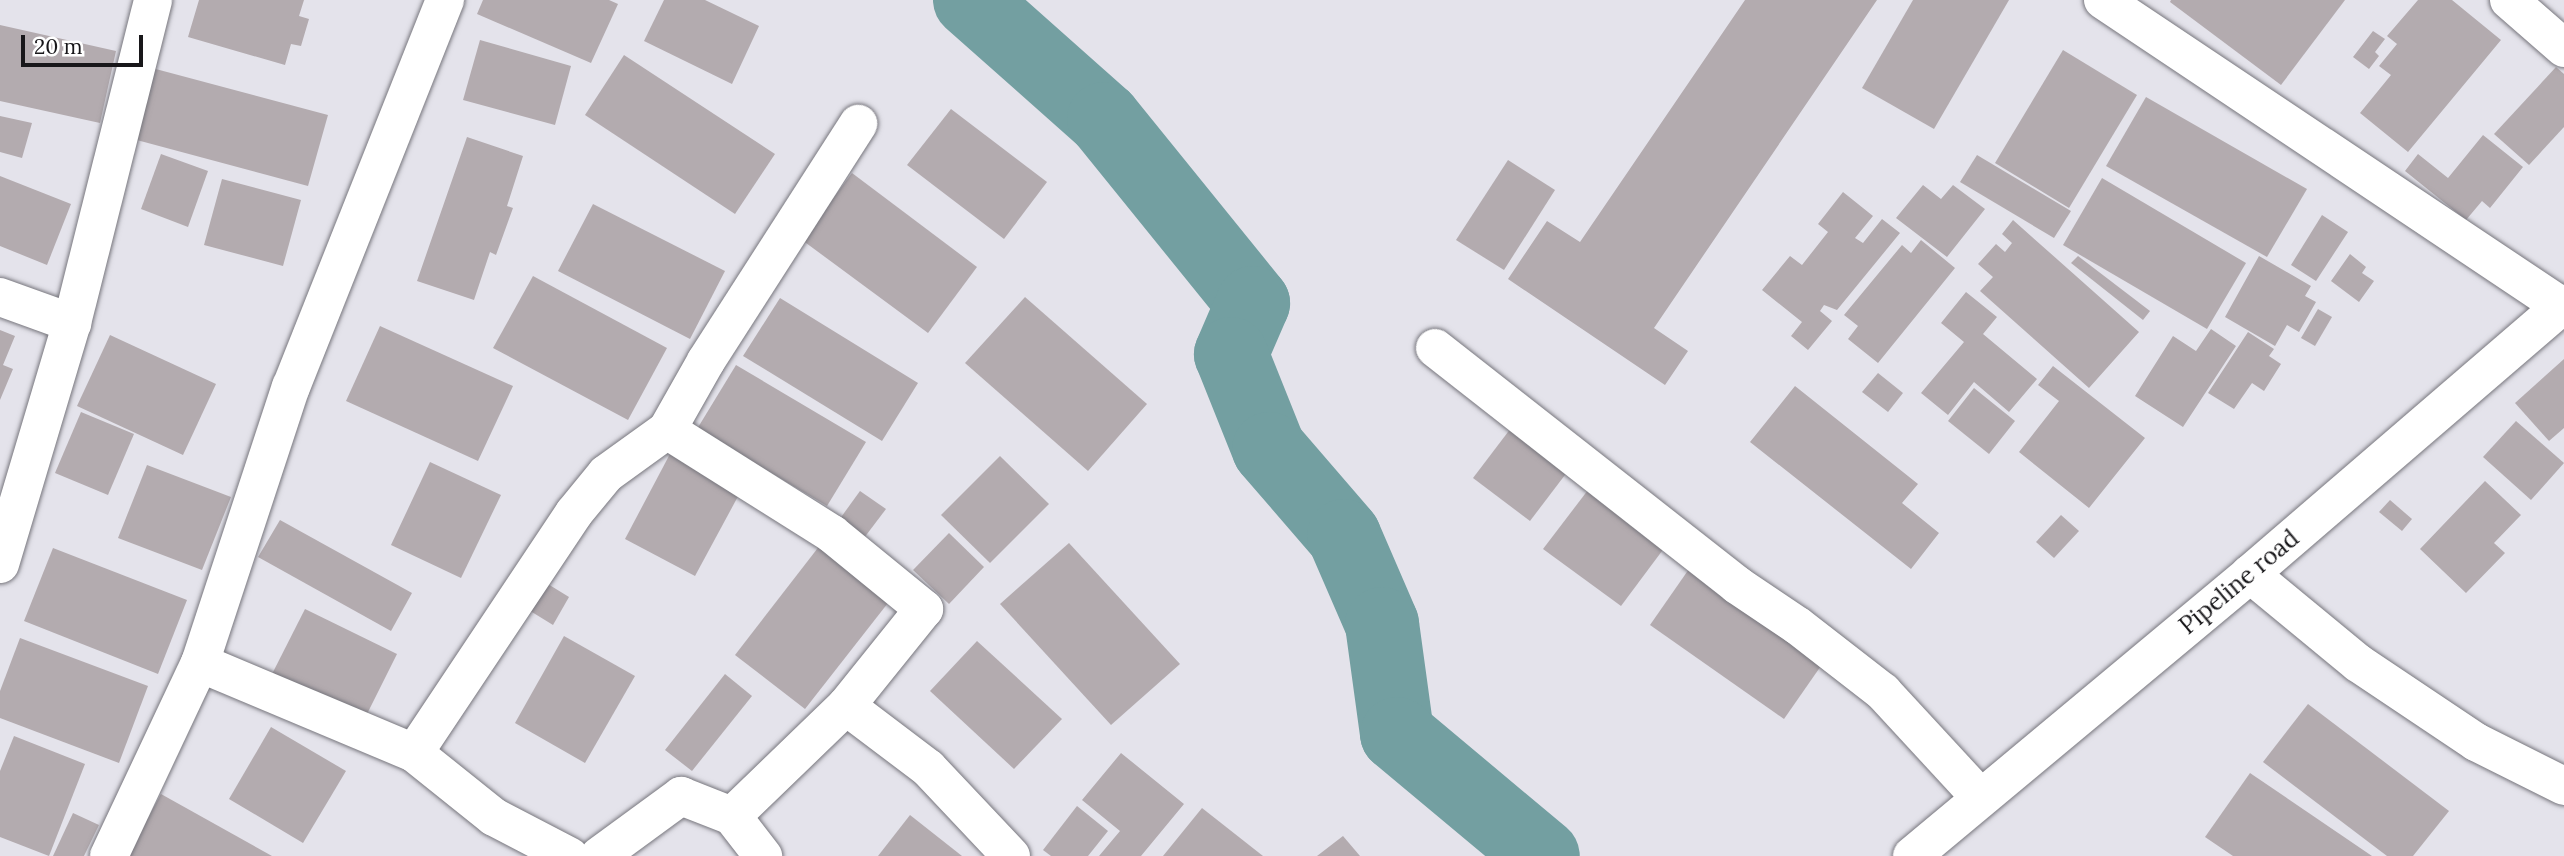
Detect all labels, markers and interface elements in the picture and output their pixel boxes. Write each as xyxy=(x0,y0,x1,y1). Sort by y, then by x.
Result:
scale bar xyxy=(24,21,147,65)
text: 20 m xyxy=(34,33,83,60)
street label: Pipeline road xyxy=(2174,524,2304,640)

